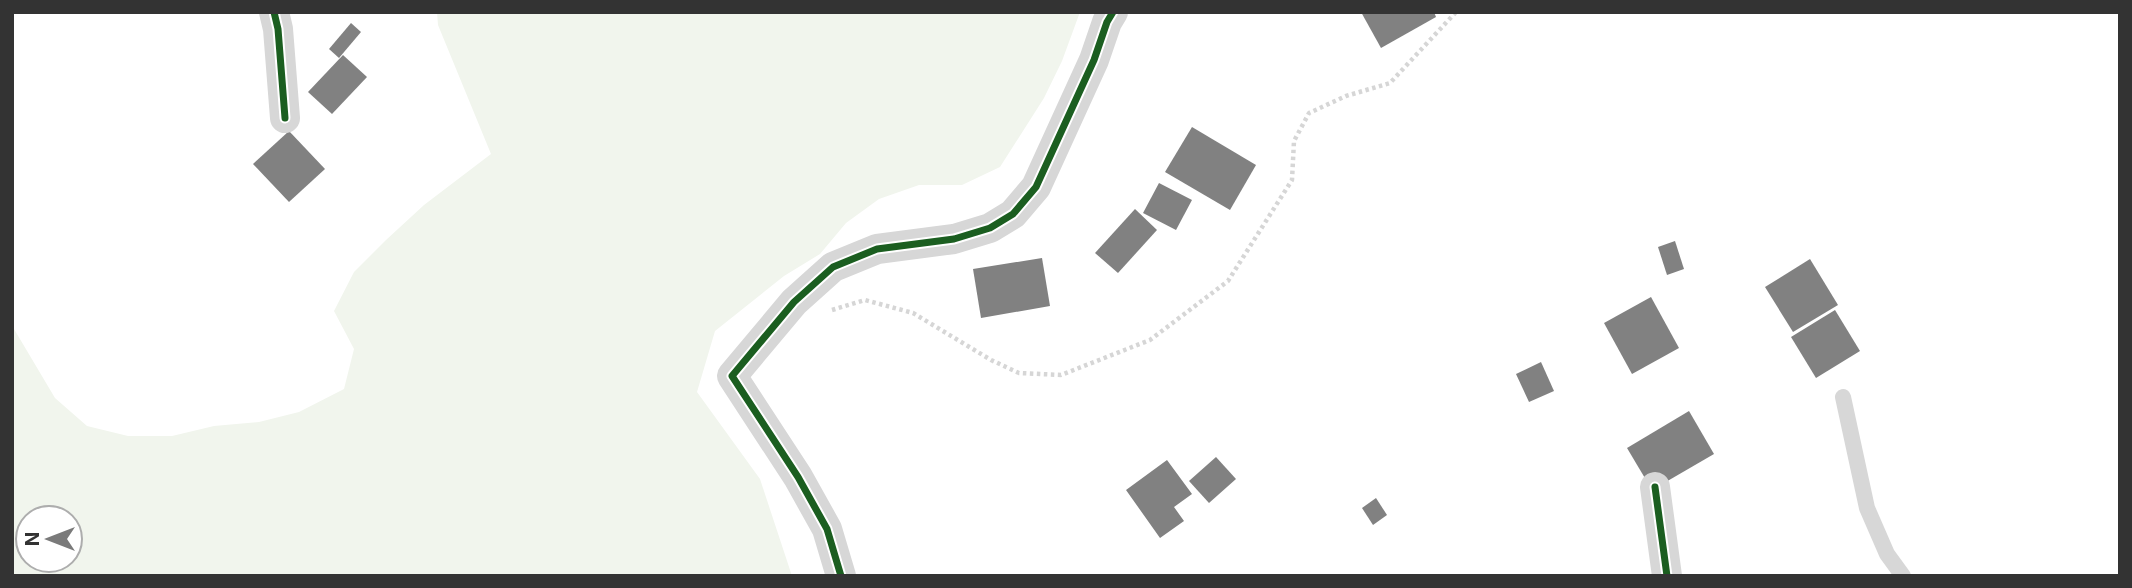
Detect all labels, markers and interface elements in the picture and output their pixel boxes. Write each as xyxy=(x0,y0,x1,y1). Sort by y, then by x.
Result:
north arrow xyxy=(14,504,84,574)
text: N xyxy=(21,532,44,546)

